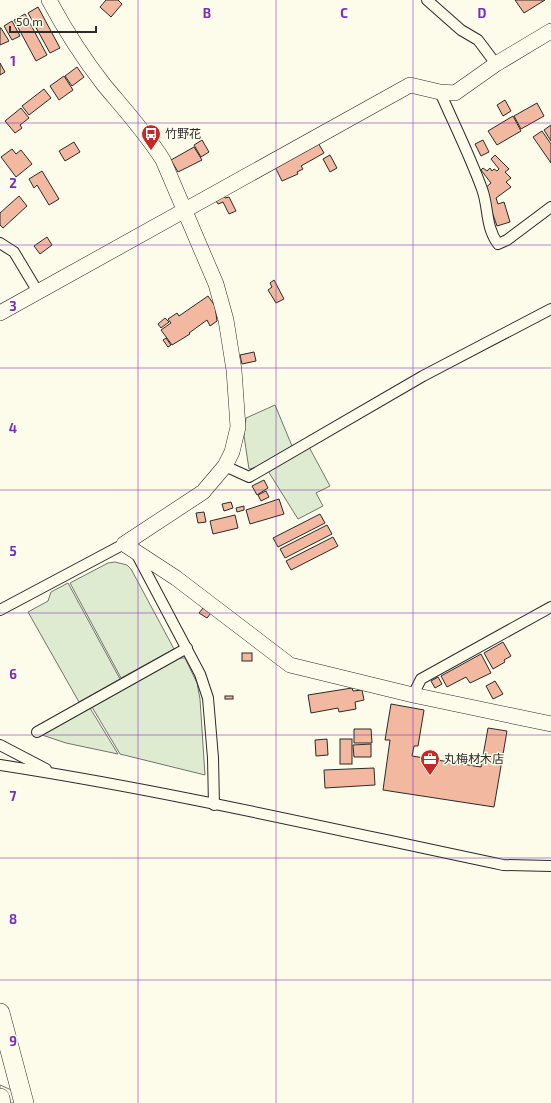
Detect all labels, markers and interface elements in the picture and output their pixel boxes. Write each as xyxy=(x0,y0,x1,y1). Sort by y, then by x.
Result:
text: B xyxy=(203,5,211,21)
text: C xyxy=(340,5,348,21)
text: D xyxy=(478,5,487,21)
scale bar xyxy=(10,8,96,34)
text: 50 m xyxy=(16,14,43,28)
text: 1 xyxy=(10,53,16,69)
bus stop icon: 竹野花 xyxy=(140,123,162,151)
place label: 竹野花 xyxy=(165,126,201,140)
text: 2 xyxy=(9,175,17,191)
text: 3 xyxy=(9,298,17,314)
text: 4 xyxy=(9,420,17,436)
text: 5 xyxy=(9,543,17,559)
text: 6 xyxy=(9,666,17,682)
office icon: 丸梅材木店 xyxy=(419,748,441,776)
place label: 丸梅材木店 xyxy=(444,751,504,765)
text: 7 xyxy=(10,788,17,804)
text: 8 xyxy=(9,911,17,927)
text: 9 xyxy=(9,1033,17,1049)

